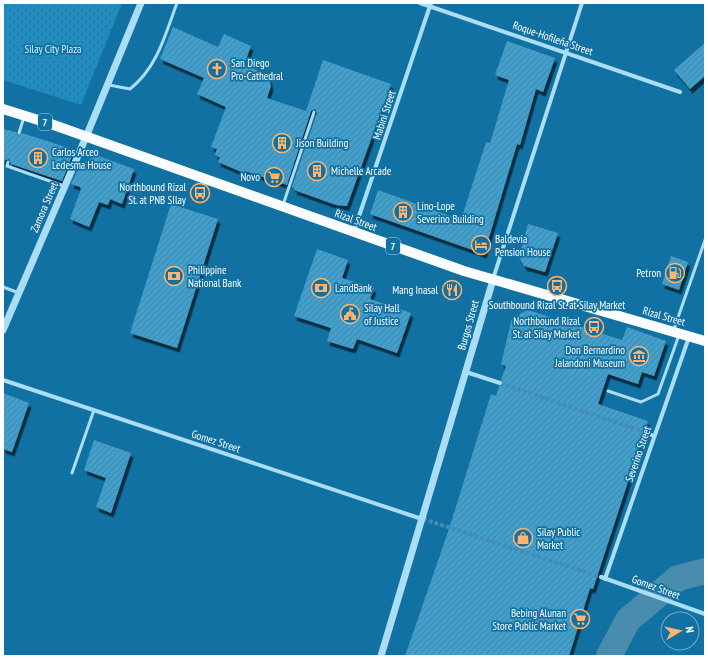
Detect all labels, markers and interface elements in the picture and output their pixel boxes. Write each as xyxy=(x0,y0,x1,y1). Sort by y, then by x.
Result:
street label: Roque-Hofileña Street xyxy=(511,18,595,58)
park label: Silay City Plaza xyxy=(24,42,82,56)
place label: San Diego Pro-Cathedral xyxy=(231,56,284,83)
church icon: San Diego Pro-Cathedral xyxy=(206,58,228,80)
street label: Mabini Street xyxy=(369,89,399,141)
road number: 7 xyxy=(38,114,52,130)
building icon: Jison Building xyxy=(271,132,293,154)
place label: Jison Building xyxy=(295,136,349,150)
place label: Carlos Arceo Ledesma House xyxy=(52,145,112,172)
building icon: Carlos Arceo Ledesma House xyxy=(27,147,49,169)
building icon: Michelle Arcade xyxy=(306,160,328,182)
place label: Michelle Arcade xyxy=(331,164,392,178)
supermarket icon: Novo xyxy=(263,166,285,188)
place label: Novo xyxy=(240,170,260,184)
street label: Zamora Street xyxy=(27,180,61,234)
place label: Northbound Rizal St. at PNB SIlay xyxy=(119,180,187,207)
bus stop icon: Northbound Rizal St. at PNB SIlay xyxy=(189,182,211,204)
place label: Lino-Lope Severino Building xyxy=(417,199,484,226)
building icon: Lino-Lope Severino Building xyxy=(392,201,414,223)
street label: Rizal Street xyxy=(333,206,379,234)
place label: Baldevia Pension House xyxy=(495,232,551,259)
hotel icon: Baldevia Pension House xyxy=(470,234,492,256)
road number: 7 xyxy=(386,238,400,254)
fuel station icon: Petron xyxy=(664,262,686,284)
place label: Philippine National Bank xyxy=(188,263,242,290)
bank icon: Philippine National Bank xyxy=(163,265,185,287)
place label: Petron xyxy=(636,266,661,280)
bus stop icon: Southbound Rizal St. at Silay Market xyxy=(546,275,568,297)
bank icon: LandBank xyxy=(310,277,332,299)
restaurant icon: Mang Inasal xyxy=(441,279,463,301)
place label: LandBank xyxy=(335,281,373,295)
place label: Mang Inasal xyxy=(392,283,438,297)
street label: Burgos Street xyxy=(454,298,482,352)
place label: Southbound Rizal St. at Silay Market xyxy=(489,298,625,312)
place label: Silay Hall of Justice xyxy=(364,301,400,328)
public building icon: Silay Hall of Justice xyxy=(339,303,361,325)
street label: Rizal Street xyxy=(641,303,687,329)
place label: Northbound Rizal St. at Silay Market xyxy=(513,314,580,341)
bus stop icon: Northbound Rizal St. at Silay Market xyxy=(583,316,605,338)
place label: Don Bernardino Jalandoni Museum xyxy=(554,343,625,370)
museum icon: Don Bernardino Jalandoni Museum xyxy=(628,345,650,367)
street label: Severino Street xyxy=(622,424,654,484)
street label: Gomez Street xyxy=(190,427,242,455)
place label: Silay Public Market xyxy=(537,525,580,552)
shop icon: Silay Public Market xyxy=(512,527,534,549)
street label: Gomez Street xyxy=(630,572,682,602)
place label: Bebing Alunan Store Public Market xyxy=(492,606,566,633)
supermarket icon: Bebing Alunan Store Public Market xyxy=(569,608,591,630)
north arrow xyxy=(660,611,700,651)
text: N xyxy=(682,625,697,634)

